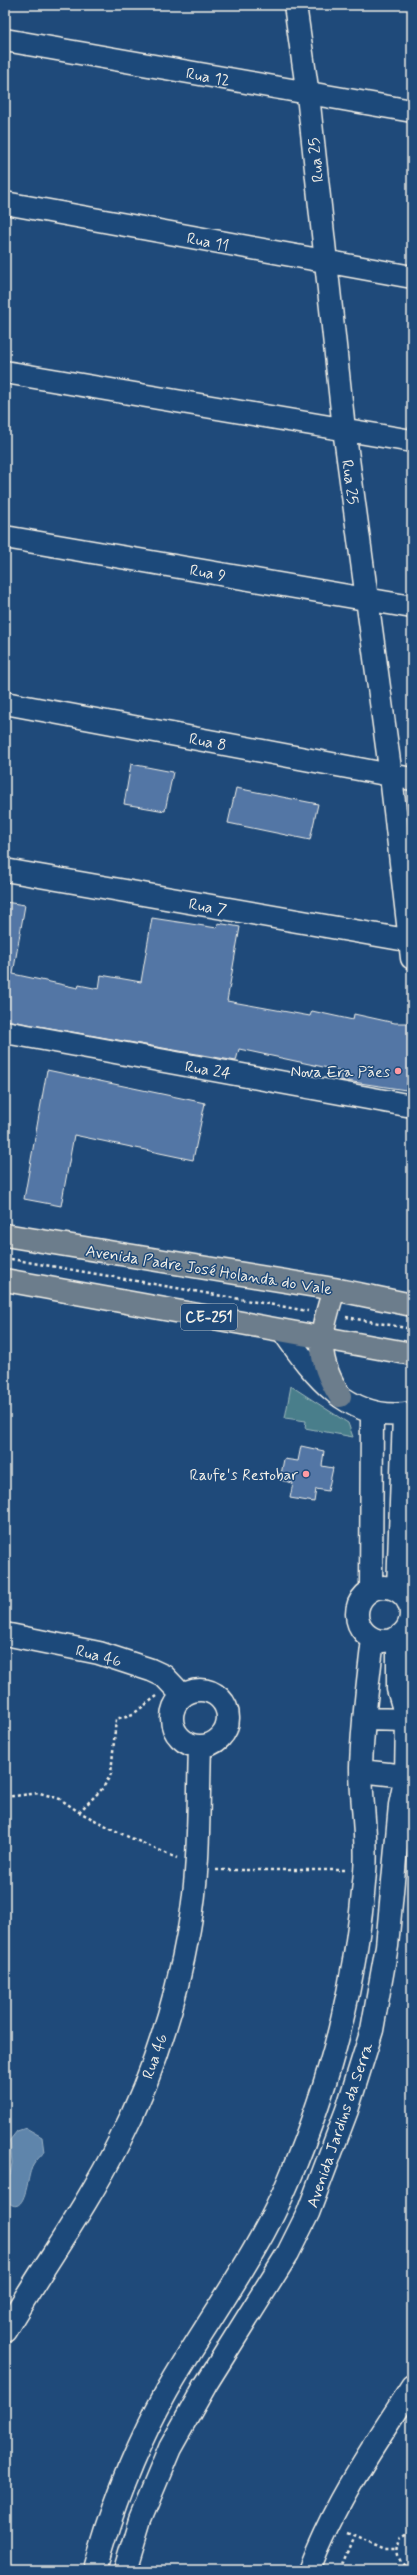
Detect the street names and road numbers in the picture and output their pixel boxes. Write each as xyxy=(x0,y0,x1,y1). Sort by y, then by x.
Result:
street label: Rua 12 xyxy=(184,63,231,92)
street label: Rua 25 xyxy=(304,136,329,183)
street label: Rua 11 xyxy=(185,228,231,257)
street label: Rua 25 xyxy=(336,458,363,506)
street label: Rua 9 xyxy=(188,560,228,587)
street label: Rua 8 xyxy=(187,729,228,756)
street label: Rua 7 xyxy=(187,894,229,921)
street label: Rua 24 xyxy=(183,1056,233,1085)
street label: Avenida Padre José Holanda do Vale xyxy=(84,1241,334,1300)
road number: CE-251 xyxy=(181,1304,237,1330)
street label: Rua 46 xyxy=(73,1640,124,1673)
street label: Rua 46 xyxy=(138,2031,173,2082)
street label: Avenida Jardins da Serra xyxy=(302,2040,379,2211)

